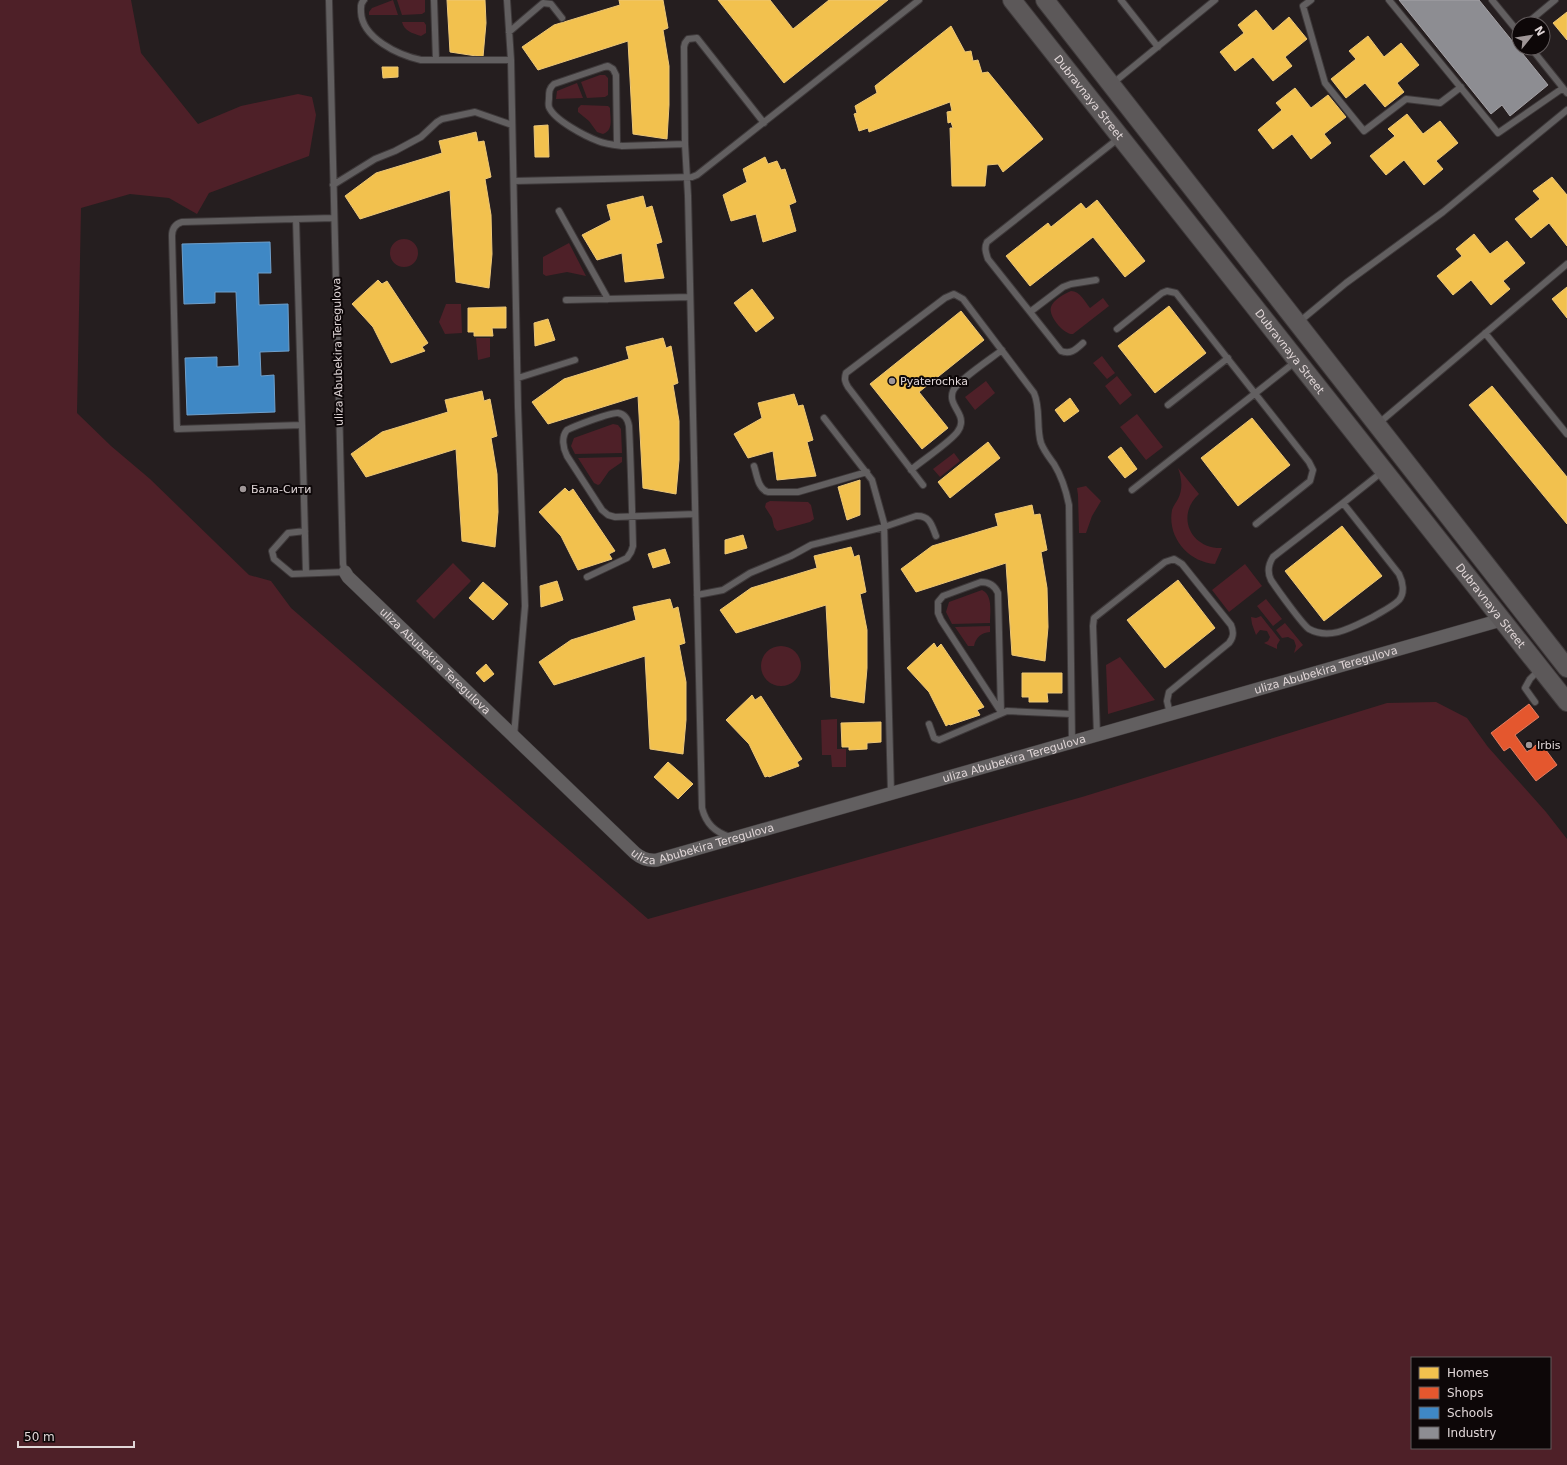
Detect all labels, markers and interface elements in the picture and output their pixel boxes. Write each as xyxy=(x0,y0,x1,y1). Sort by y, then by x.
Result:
north arrow xyxy=(1511,16,1551,56)
text: N xyxy=(1531,24,1547,38)
street label: Dubravnaya Street xyxy=(1051,52,1127,143)
street label: uliza Abubekira Teregulova xyxy=(330,278,346,426)
street label: Dubravnaya Street xyxy=(1252,307,1328,397)
place label: Pyaterochka xyxy=(900,375,968,388)
marker: Pyaterochka xyxy=(887,376,897,386)
place label: Бала-Сити xyxy=(251,483,311,496)
marker: Бала-Сити xyxy=(238,484,248,494)
street label: Dubravnaya Street xyxy=(1453,561,1529,651)
street label: uliza Abubekira Teregulova xyxy=(377,605,493,717)
street label: uliza Abubekira Teregulova xyxy=(1253,643,1399,696)
street label: uliza Abubekira Teregulova xyxy=(941,732,1087,785)
place label: Irbis xyxy=(1537,739,1561,752)
marker: Irbis xyxy=(1524,740,1534,750)
street label: uliza Abubekira Teregulova xyxy=(628,821,776,867)
legend xyxy=(1411,1357,1551,1449)
text: Homes xyxy=(1447,1366,1489,1380)
text: Shops xyxy=(1447,1386,1483,1400)
text: Schools xyxy=(1447,1406,1493,1420)
scale bar xyxy=(18,1423,134,1449)
text: Industry xyxy=(1447,1426,1496,1440)
text: 50 m xyxy=(24,1430,55,1444)

